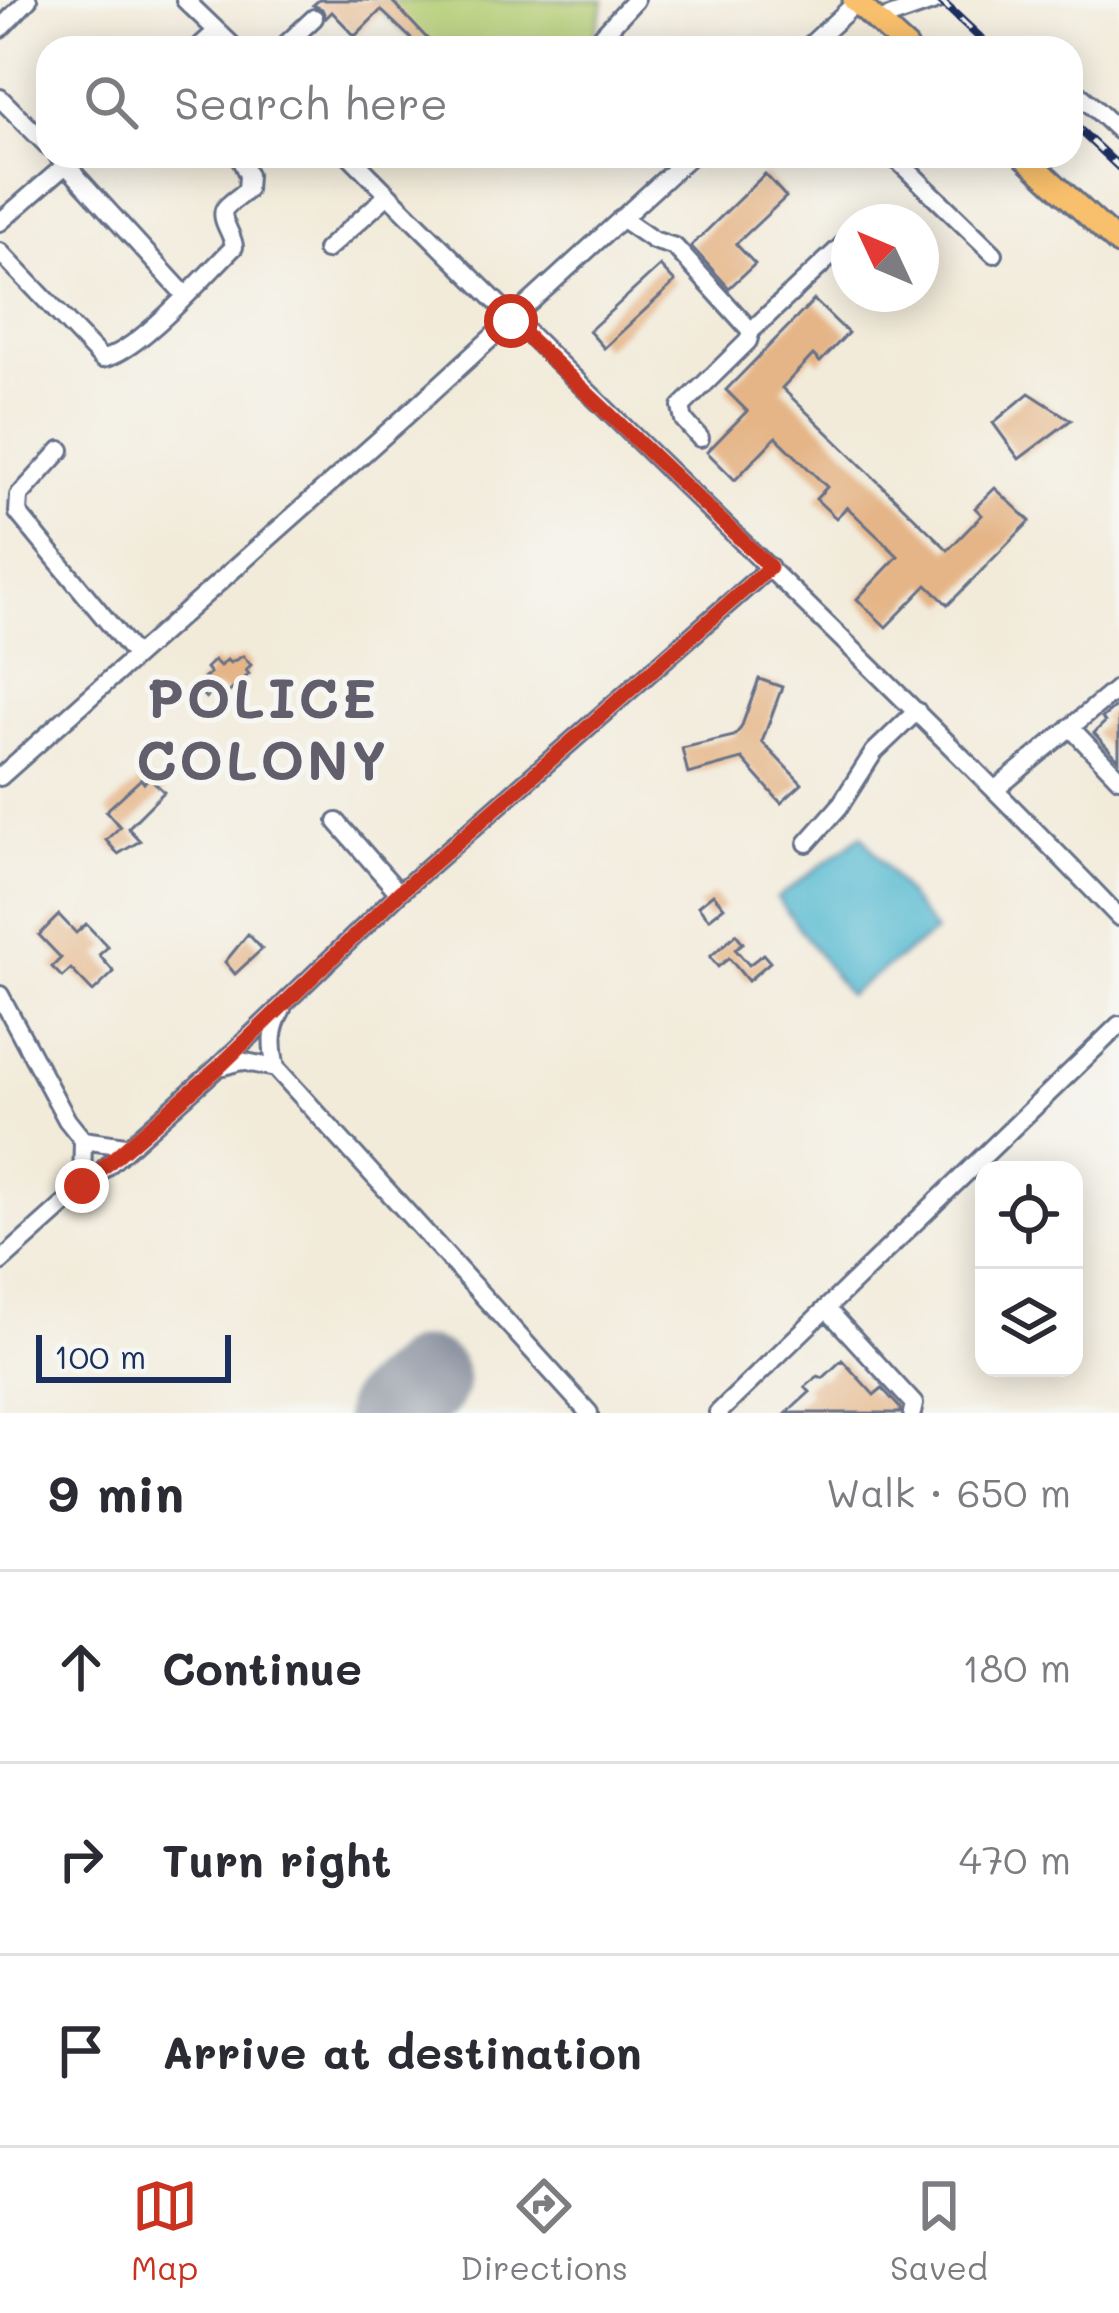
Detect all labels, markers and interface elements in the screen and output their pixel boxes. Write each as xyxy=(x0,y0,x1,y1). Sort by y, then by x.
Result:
search box xyxy=(36,36,1083,168)
icon: search xyxy=(78,69,144,135)
text: Search here xyxy=(174,73,448,131)
north arrow xyxy=(831,204,939,312)
route start xyxy=(484,294,538,348)
district label: POLICE COLONY xyxy=(136,661,390,794)
route end xyxy=(55,1159,109,1213)
map controls xyxy=(975,1161,1083,1377)
button: locate xyxy=(975,1161,1083,1269)
button: layers xyxy=(975,1269,1083,1377)
scale bar xyxy=(36,1329,231,1382)
text: 100 m xyxy=(54,1334,146,1377)
text: 9 min xyxy=(48,1458,184,1525)
text: Walk · 650 m xyxy=(826,1466,1071,1517)
icon: ahead xyxy=(48,1634,114,1700)
text: Continue xyxy=(162,1638,362,1696)
text: 180 m xyxy=(962,1641,1071,1692)
icon: right xyxy=(48,1826,114,1892)
text: Turn right xyxy=(162,1830,391,1888)
text: 470 m xyxy=(959,1833,1071,1884)
icon: arrive xyxy=(48,2018,114,2084)
text: Arrive at destination xyxy=(162,2022,642,2080)
tab: Map xyxy=(131,2173,198,2288)
tab: Directions xyxy=(460,2173,628,2288)
tab: Saved xyxy=(890,2173,988,2288)

